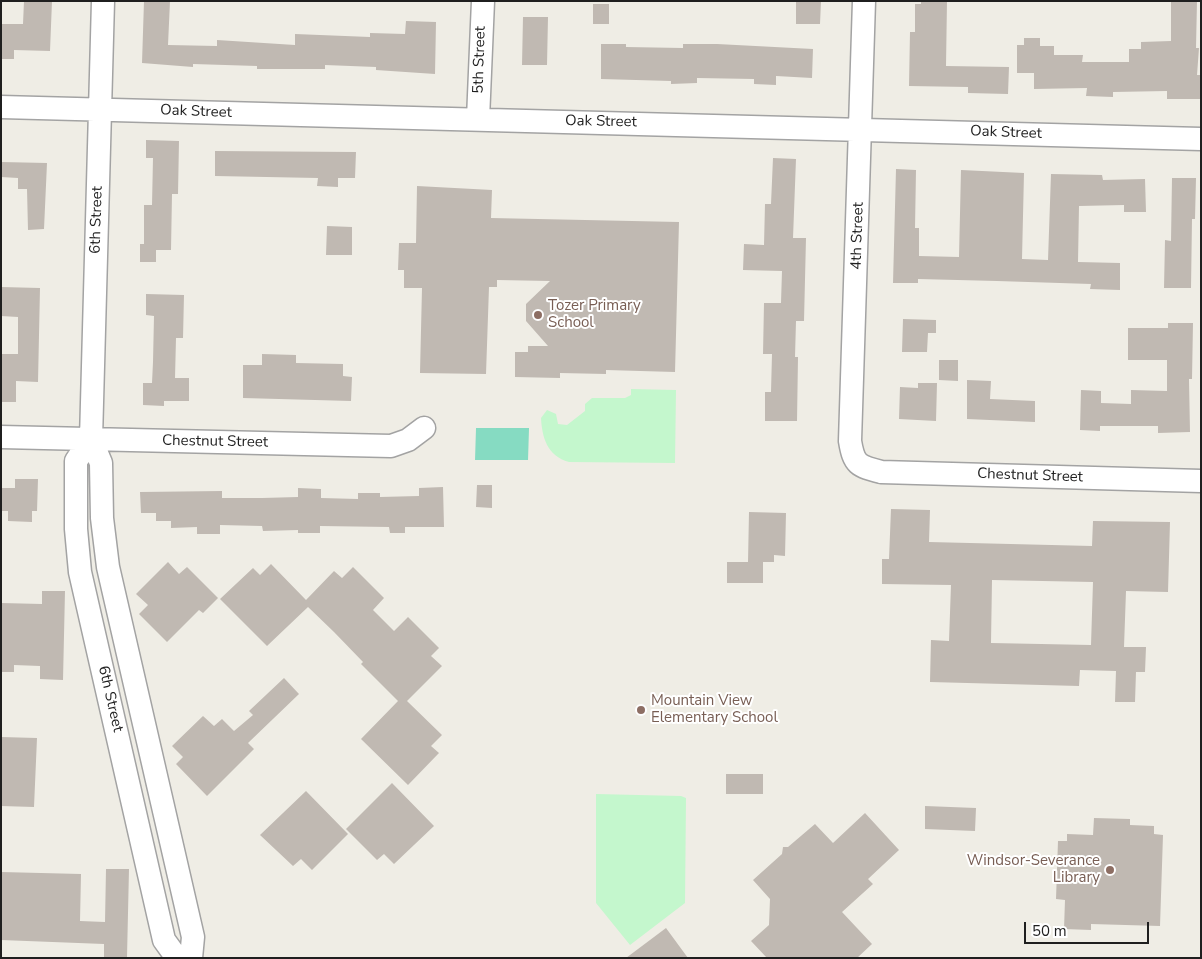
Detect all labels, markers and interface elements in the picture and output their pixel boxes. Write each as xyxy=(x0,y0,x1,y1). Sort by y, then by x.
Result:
street label: 5th Street xyxy=(470,26,490,94)
street label: Oak Street xyxy=(160,102,232,122)
street label: Oak Street xyxy=(565,112,637,132)
street label: Oak Street xyxy=(970,123,1042,143)
street label: 6th Street xyxy=(87,186,107,254)
street label: 4th Street xyxy=(848,202,868,270)
place label: Tozer Primary School xyxy=(548,297,641,332)
marker: Tozer Primary School xyxy=(532,309,544,321)
street label: Chestnut Street xyxy=(162,432,268,452)
street label: Chestnut Street xyxy=(977,465,1083,487)
street label: 6th Street xyxy=(94,664,126,734)
place label: Mountain View Elementary School xyxy=(651,692,778,727)
marker: Mountain View Elementary School xyxy=(635,704,647,716)
place label: Windsor-Severance Library xyxy=(967,852,1100,887)
marker: Windsor-Severance Library xyxy=(1104,864,1116,876)
scale bar xyxy=(1027,912,1152,944)
text: 50 m xyxy=(1032,921,1067,941)

